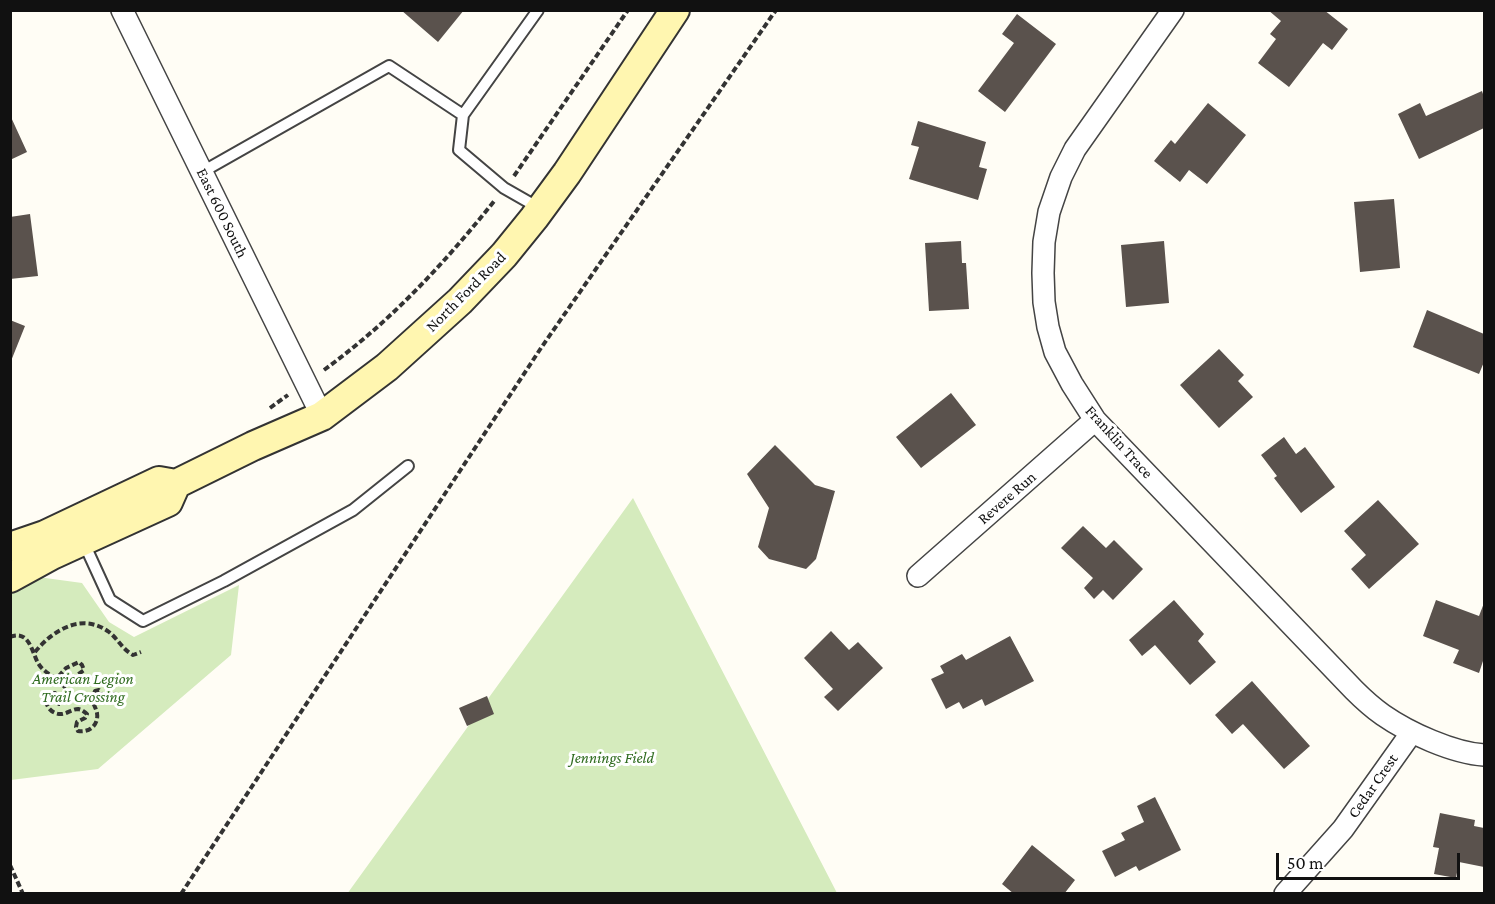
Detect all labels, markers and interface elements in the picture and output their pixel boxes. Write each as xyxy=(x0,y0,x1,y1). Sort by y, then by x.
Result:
street label: East 600 South xyxy=(192,165,252,261)
street label: North Ford Road xyxy=(422,248,510,336)
street label: Franklin Trace xyxy=(1081,401,1157,483)
street label: Revere Run xyxy=(974,467,1040,529)
park label: American Legion Trail Crossing xyxy=(32,669,134,707)
park label: Jennings Field xyxy=(570,748,654,768)
street label: Cedar Crest xyxy=(1344,750,1402,822)
scale bar xyxy=(1279,841,1464,879)
text: 50 m xyxy=(1287,853,1324,873)

